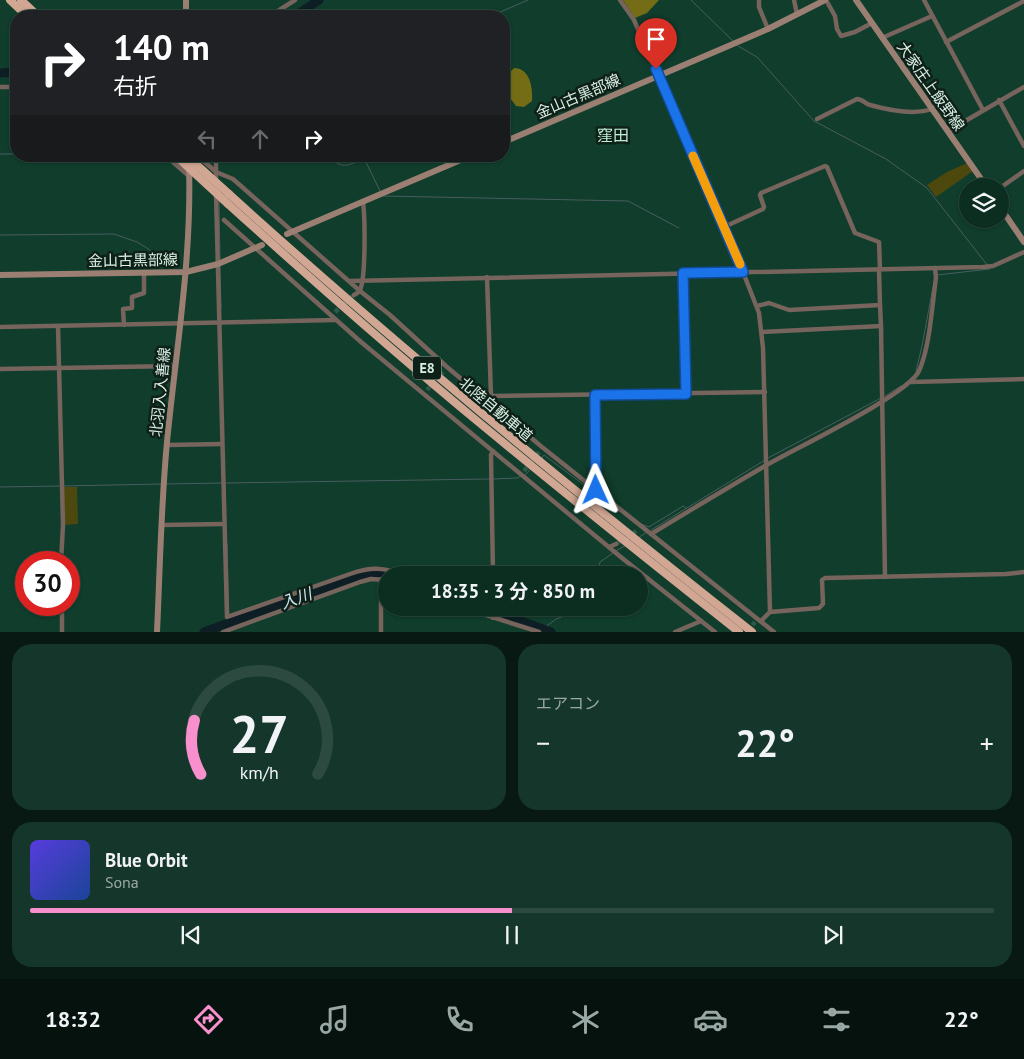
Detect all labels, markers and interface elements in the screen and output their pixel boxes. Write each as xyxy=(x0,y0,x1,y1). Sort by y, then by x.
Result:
pin xyxy=(635,18,677,69)
text: 140 m xyxy=(113,24,210,70)
icon: arrive xyxy=(642,25,670,53)
icon: right xyxy=(30,30,95,95)
street label: 大家庄上飯野線 xyxy=(893,38,969,134)
street label: 金山古黒部線 xyxy=(533,70,623,122)
text: 右折 xyxy=(113,72,157,100)
icon: left xyxy=(193,125,221,153)
icon: ahead xyxy=(246,125,274,153)
icon: right xyxy=(299,125,327,153)
district label: 窪田 xyxy=(597,125,629,145)
map controls xyxy=(959,178,1009,228)
button: layers xyxy=(959,178,1009,228)
street label: 金山古黒部線 xyxy=(88,250,178,270)
street label: 北羽入入善線 xyxy=(146,346,174,438)
road number: E8 xyxy=(413,356,441,379)
street label: 北陸自動車道 xyxy=(455,373,537,445)
position arrow xyxy=(569,463,621,515)
speed limit sign: 30 xyxy=(15,551,80,616)
text: 18:35 · 3 分 · 850 m xyxy=(431,579,595,603)
water label: 入川 xyxy=(278,582,316,613)
text: エアコン xyxy=(536,693,600,713)
text: 27 xyxy=(230,700,288,767)
text: 22° xyxy=(735,718,795,767)
text: − xyxy=(536,724,550,761)
text: + xyxy=(980,724,994,761)
text: km/h xyxy=(239,761,279,784)
text: Blue Orbit xyxy=(105,848,188,872)
text: Sona xyxy=(105,872,139,892)
icon: previous xyxy=(177,921,205,949)
icon: pause xyxy=(498,921,526,949)
icon: next xyxy=(819,921,847,949)
icon: directions xyxy=(191,1002,226,1037)
icon: music xyxy=(317,1002,352,1037)
icon: phone xyxy=(442,1002,477,1037)
icon: climate xyxy=(568,1002,603,1037)
icon: car xyxy=(693,1002,728,1037)
icon: filters xyxy=(819,1002,854,1037)
text: 18:32 xyxy=(45,1005,101,1033)
text: 22° xyxy=(944,1005,979,1033)

